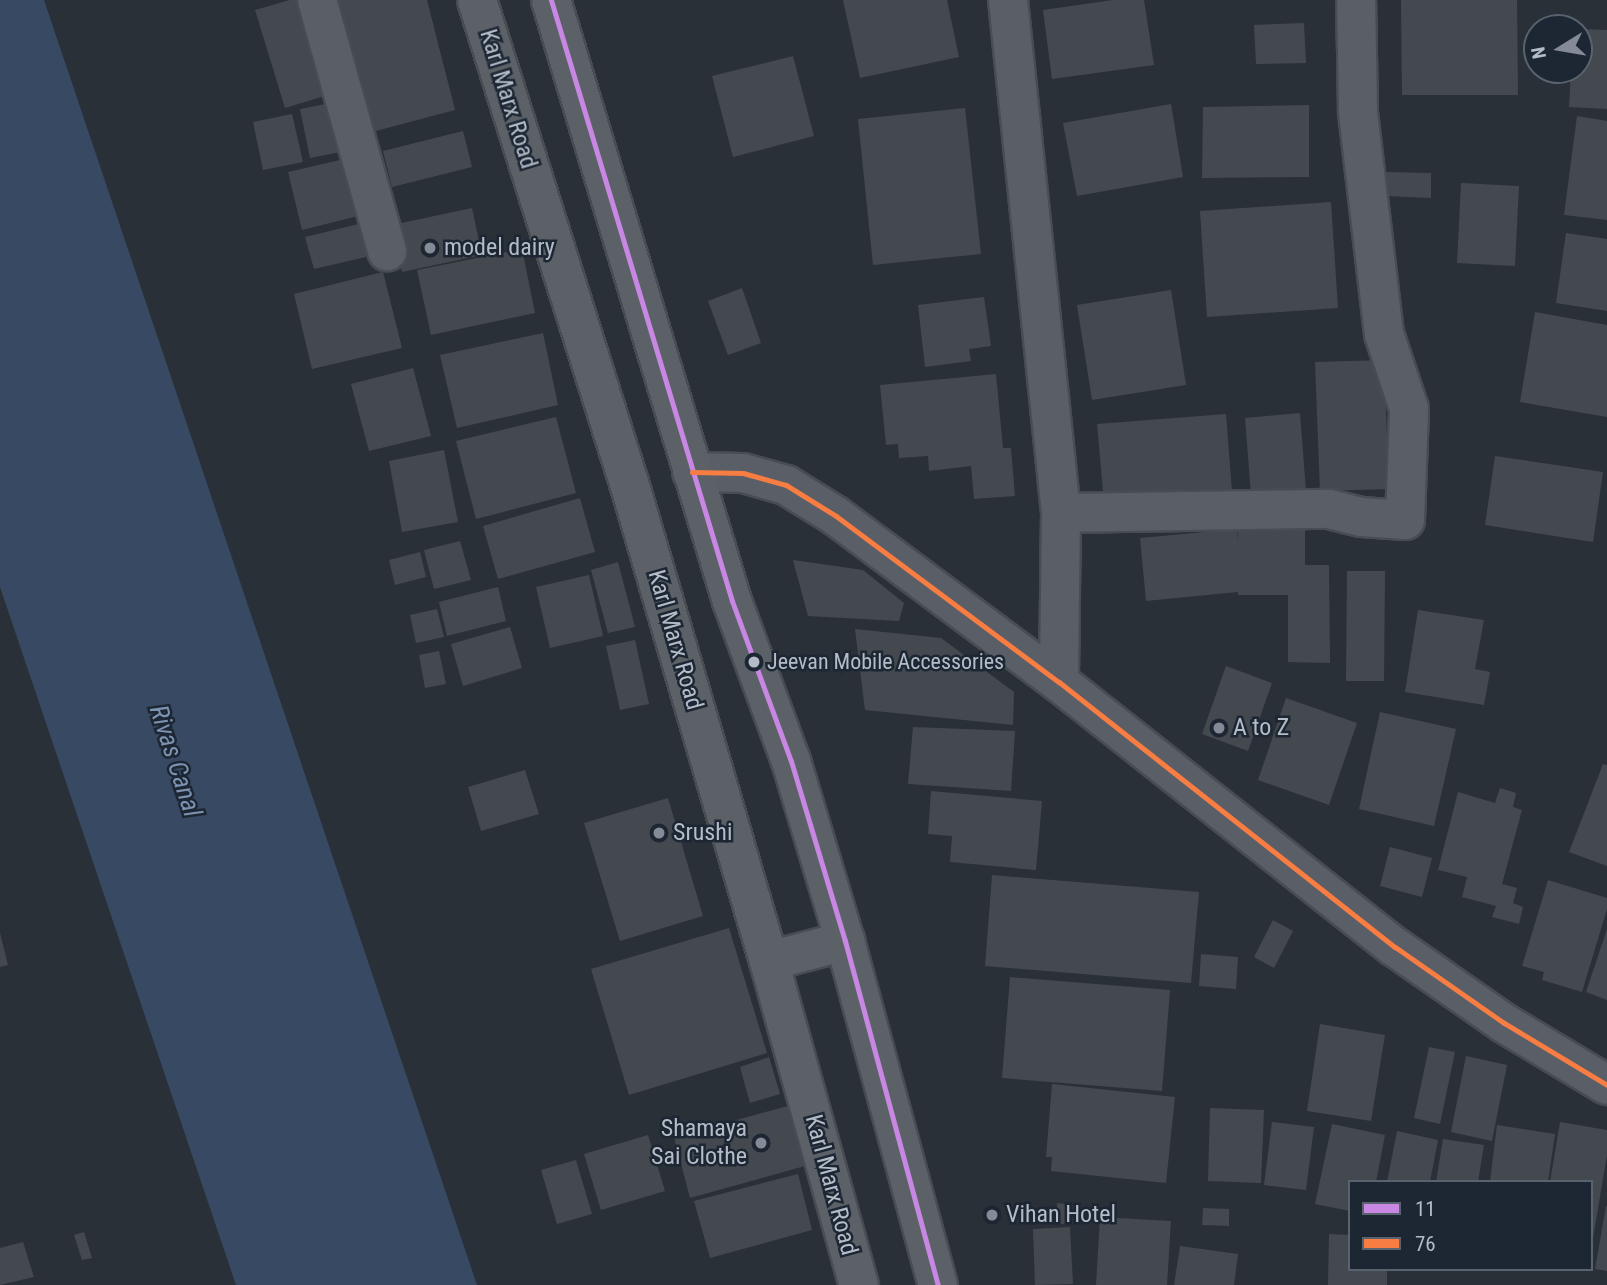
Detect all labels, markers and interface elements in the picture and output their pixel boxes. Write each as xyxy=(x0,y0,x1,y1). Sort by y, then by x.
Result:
north arrow xyxy=(1523,14,1593,84)
street label: Karl Marx Road xyxy=(473,26,543,172)
text: N xyxy=(1526,45,1551,61)
place label: model dairy xyxy=(444,234,555,262)
marker: model dairy xyxy=(422,240,438,256)
street label: Karl Marx Road xyxy=(641,567,709,713)
place label: Jeevan Mobile Accessories xyxy=(767,649,1004,675)
marker: Jeevan Mobile Accessories xyxy=(747,655,761,669)
water label: Rivas Canal xyxy=(142,701,208,821)
place label: A to Z xyxy=(1233,714,1289,742)
marker: A to Z xyxy=(1211,720,1227,736)
place label: Srushi xyxy=(673,819,732,847)
marker: Srushi xyxy=(651,825,667,841)
street label: Karl Marx Road xyxy=(798,1112,864,1258)
place label: Shamaya Sai Clothe xyxy=(651,1115,747,1171)
marker: Shamaya Sai Clothe xyxy=(753,1135,769,1151)
legend xyxy=(1348,1180,1593,1271)
text: 11 xyxy=(1415,1197,1436,1221)
place label: Vihan Hotel xyxy=(1006,1201,1116,1229)
marker: Vihan Hotel xyxy=(984,1207,1000,1223)
text: 76 xyxy=(1415,1232,1436,1256)

